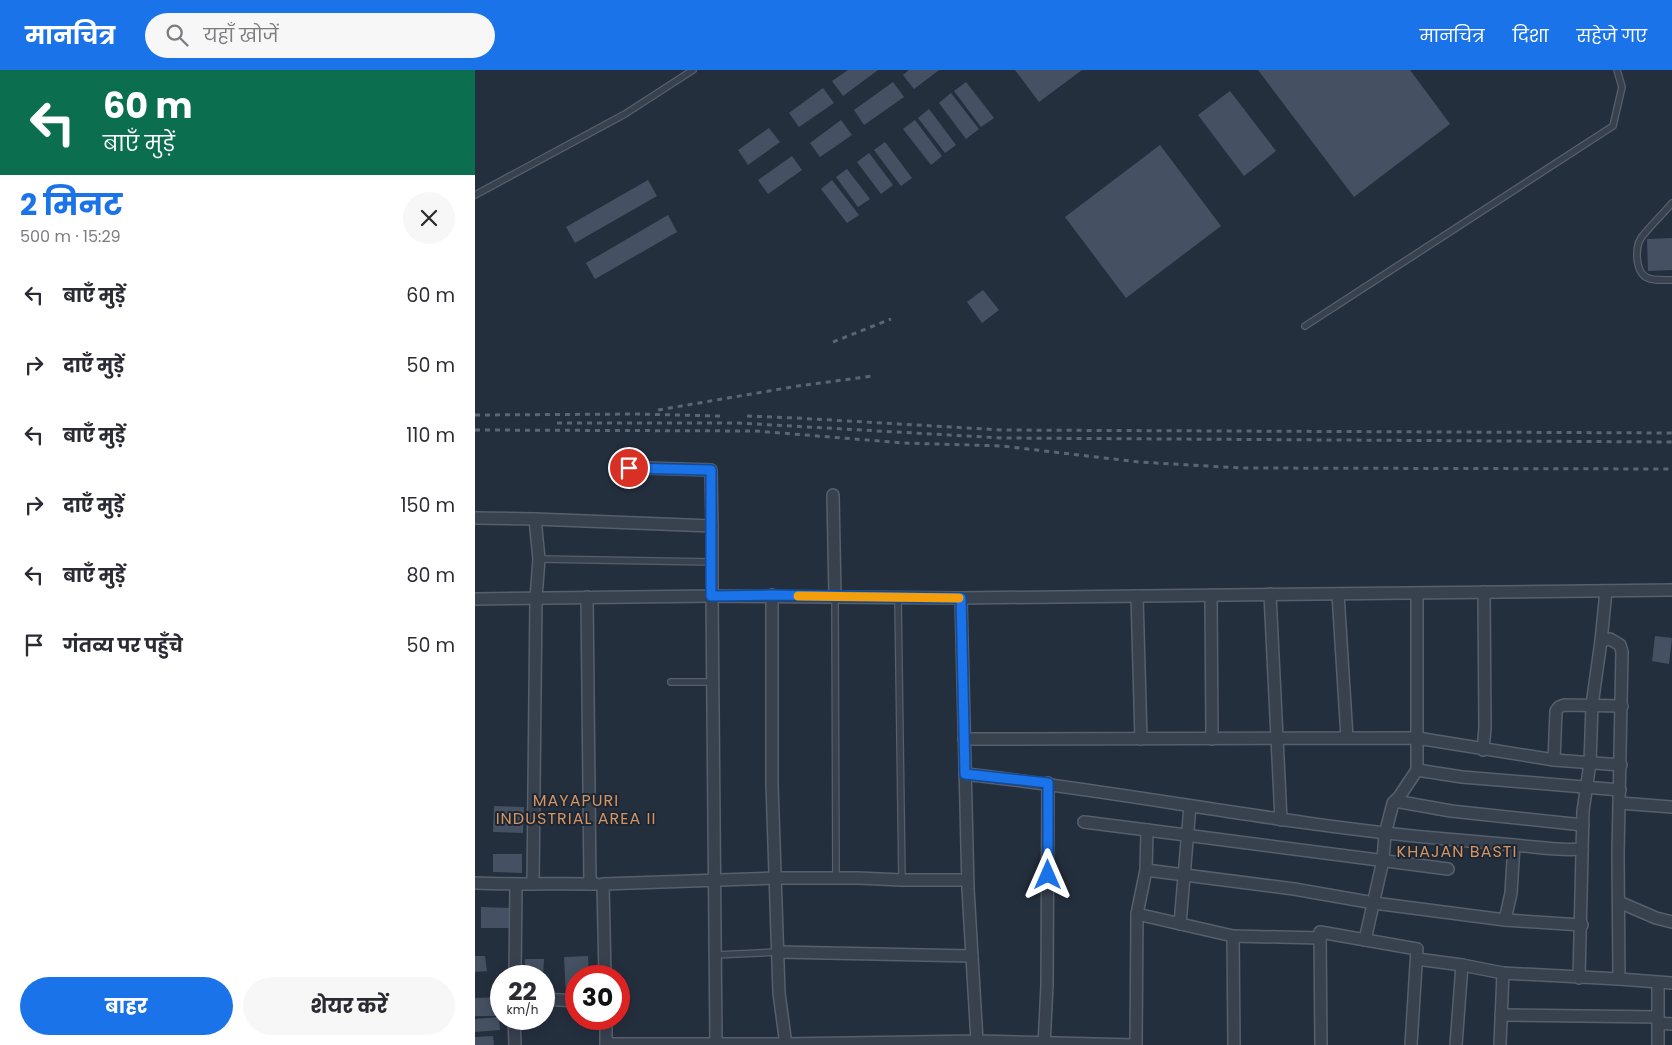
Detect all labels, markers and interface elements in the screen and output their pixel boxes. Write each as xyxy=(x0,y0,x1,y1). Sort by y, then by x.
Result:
search box xyxy=(145,13,495,58)
text: मानचित्र xyxy=(25,19,115,52)
icon: search xyxy=(163,21,191,49)
text: यहाँ खोजें xyxy=(203,22,279,49)
text: मानचित्र xyxy=(1420,23,1484,48)
text: दिशा xyxy=(1512,23,1549,48)
text: सहेजे गए xyxy=(1577,23,1647,48)
text: 60 m xyxy=(103,81,193,130)
icon: left xyxy=(20,90,85,155)
text: बाएँ मुड़ें xyxy=(103,128,175,159)
text: 2 मिनट xyxy=(20,183,122,226)
button: close xyxy=(403,192,455,244)
text: 500 m · 15:29 xyxy=(20,225,121,248)
icon: left xyxy=(20,281,48,309)
text: बाएँ मुड़ें xyxy=(63,282,125,309)
text: 60 m xyxy=(406,282,455,309)
icon: right xyxy=(20,351,48,379)
text: दाएँ मुड़ें xyxy=(63,352,124,379)
text: 50 m xyxy=(406,352,455,379)
icon: left xyxy=(20,421,48,449)
text: बाएँ मुड़ें xyxy=(63,422,125,449)
text: 110 m xyxy=(406,422,455,449)
pin xyxy=(608,447,650,489)
icon: arrive xyxy=(615,454,643,482)
icon: right xyxy=(20,491,48,519)
text: दाएँ मुड़ें xyxy=(63,492,124,519)
text: 150 m xyxy=(400,492,455,519)
icon: left xyxy=(20,561,48,589)
text: बाएँ मुड़ें xyxy=(63,562,125,589)
text: 80 m xyxy=(406,562,455,589)
icon: arrive xyxy=(20,631,48,659)
text: गंतव्य पर पहुँचे xyxy=(63,632,183,659)
text: 50 m xyxy=(406,632,455,659)
district label: MAYAPURI INDUSTRIAL AREA II xyxy=(496,789,656,830)
district label: KHAJAN BASTI xyxy=(1397,840,1517,863)
position arrow xyxy=(1021,848,1073,900)
speed limit sign: 30 xyxy=(565,965,630,1030)
text: 22 xyxy=(508,974,537,1009)
button: बाहर xyxy=(20,977,233,1035)
button: शेयर करें xyxy=(243,977,455,1035)
text: km/h xyxy=(507,1001,538,1018)

